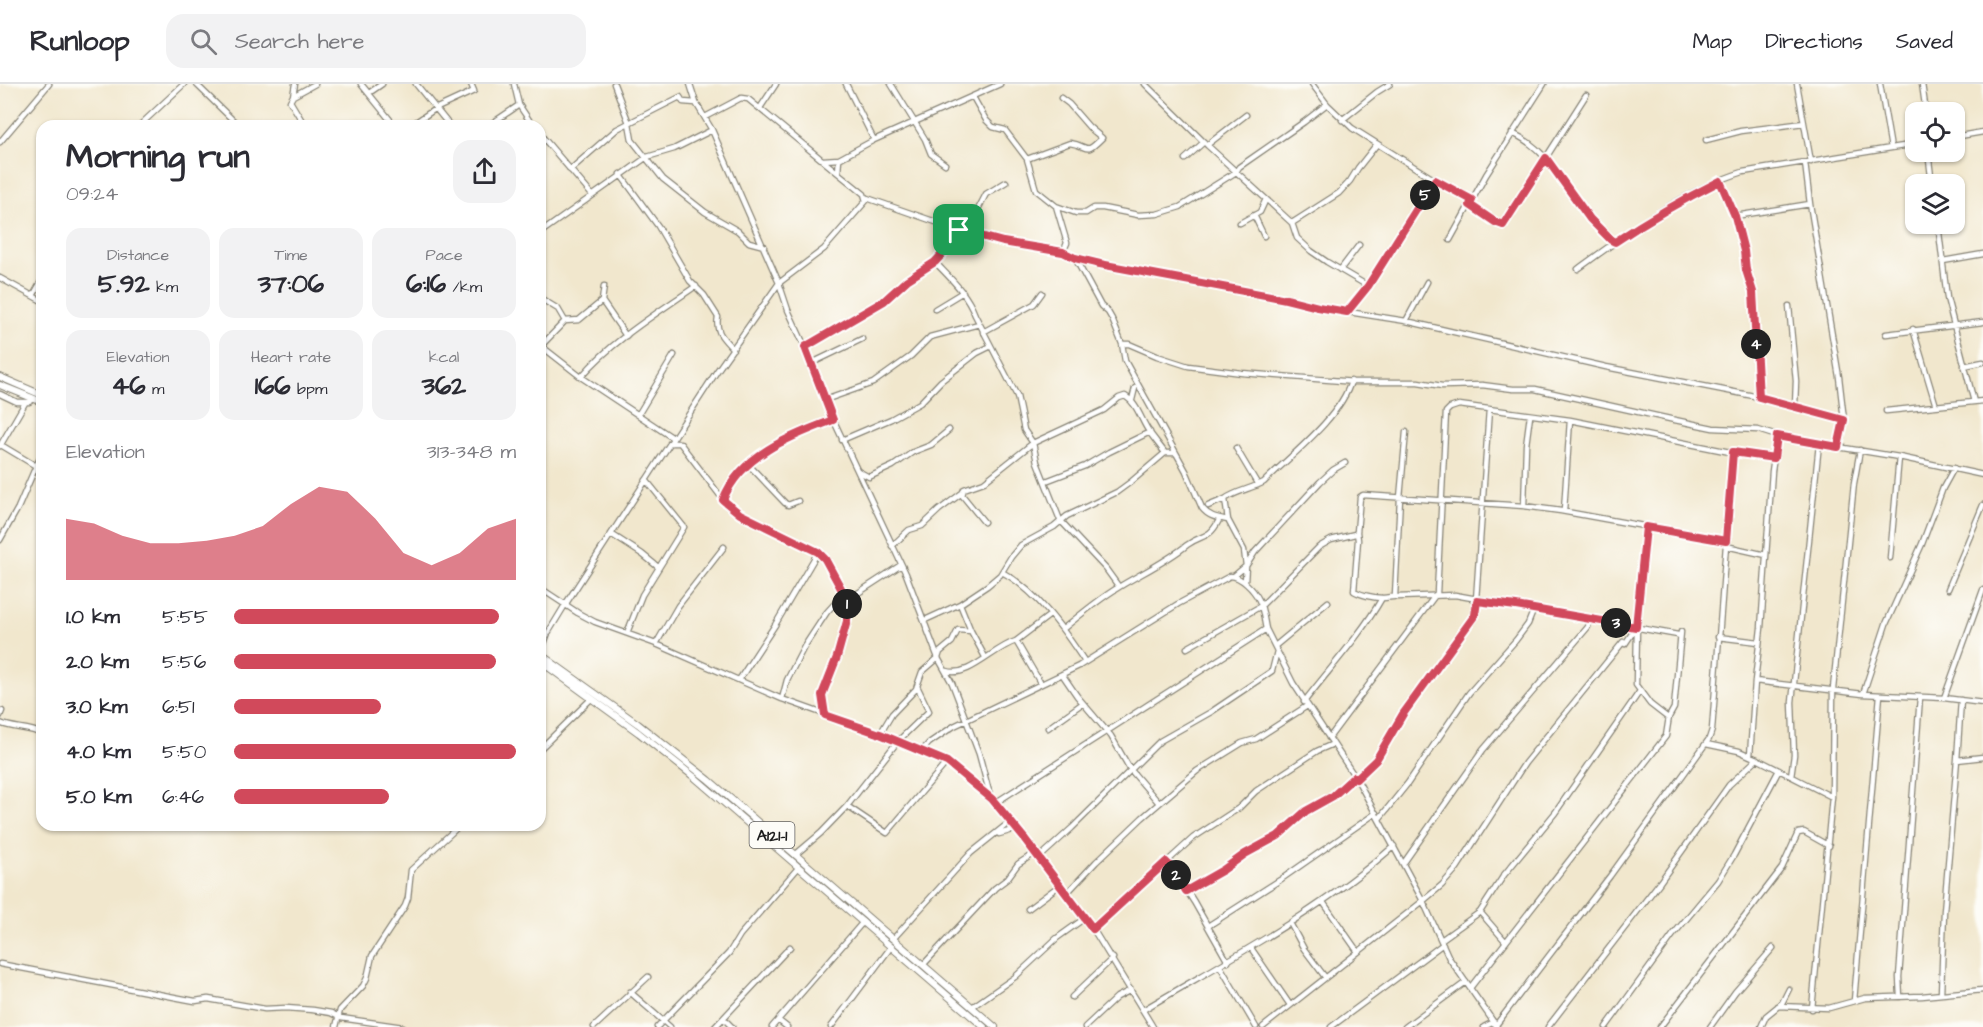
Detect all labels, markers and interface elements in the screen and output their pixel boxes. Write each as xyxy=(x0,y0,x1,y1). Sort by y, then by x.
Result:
search box xyxy=(166,14,586,68)
text: Runloop xyxy=(30,22,130,61)
icon: search xyxy=(187,25,220,58)
text: Search here xyxy=(235,26,365,57)
text: Map xyxy=(1692,27,1732,56)
text: Directions xyxy=(1765,27,1863,56)
text: Saved xyxy=(1896,27,1953,56)
map controls xyxy=(1905,102,1965,234)
button: locate xyxy=(1905,102,1965,162)
text: Morning run xyxy=(66,134,250,180)
button: share xyxy=(453,140,516,203)
button: layers xyxy=(1905,174,1965,234)
text: 09:24 xyxy=(66,180,118,208)
pin: 5 xyxy=(1410,180,1440,210)
text: 5 xyxy=(1419,184,1431,206)
pin xyxy=(933,204,984,255)
icon: arrive xyxy=(942,213,975,246)
text: Distance xyxy=(107,244,169,266)
text: Time xyxy=(274,244,308,266)
text: Pace xyxy=(425,244,463,266)
text: 5.92 xyxy=(98,266,150,302)
text: 37:06 xyxy=(258,266,324,302)
text: 6:16 xyxy=(406,266,446,302)
text: km xyxy=(150,276,178,298)
text: /km xyxy=(446,276,482,298)
pin: 4 xyxy=(1741,329,1771,359)
text: 4 xyxy=(1751,333,1761,355)
text: Elevation xyxy=(107,346,169,368)
text: Heart rate xyxy=(251,346,331,368)
text: kcal xyxy=(429,346,459,368)
text: 46 xyxy=(112,368,146,404)
text: 166 xyxy=(255,368,291,404)
text: 362 xyxy=(422,368,466,404)
text: m xyxy=(146,378,164,400)
text: bpm xyxy=(291,378,327,400)
text: Elevation xyxy=(66,438,145,466)
text: 313–348 m xyxy=(427,438,516,466)
pin: 1 xyxy=(832,589,862,619)
text: 1 xyxy=(846,593,848,615)
text: 1.0 km xyxy=(66,603,120,631)
text: 5:55 xyxy=(162,603,208,631)
pin: 3 xyxy=(1601,608,1631,638)
text: 3 xyxy=(1612,612,1620,634)
text: 2.0 km xyxy=(66,648,129,676)
text: 5:56 xyxy=(162,648,206,676)
text: 3.0 km xyxy=(66,693,127,721)
text: 6:51 xyxy=(162,693,195,721)
text: 4.0 km xyxy=(66,738,131,766)
text: 5:50 xyxy=(162,738,206,766)
text: 5.0 km xyxy=(66,783,131,811)
text: 6:46 xyxy=(162,783,204,811)
road number: A121-1 xyxy=(750,822,794,848)
pin: 2 xyxy=(1161,860,1191,890)
text: 2 xyxy=(1171,864,1181,886)

